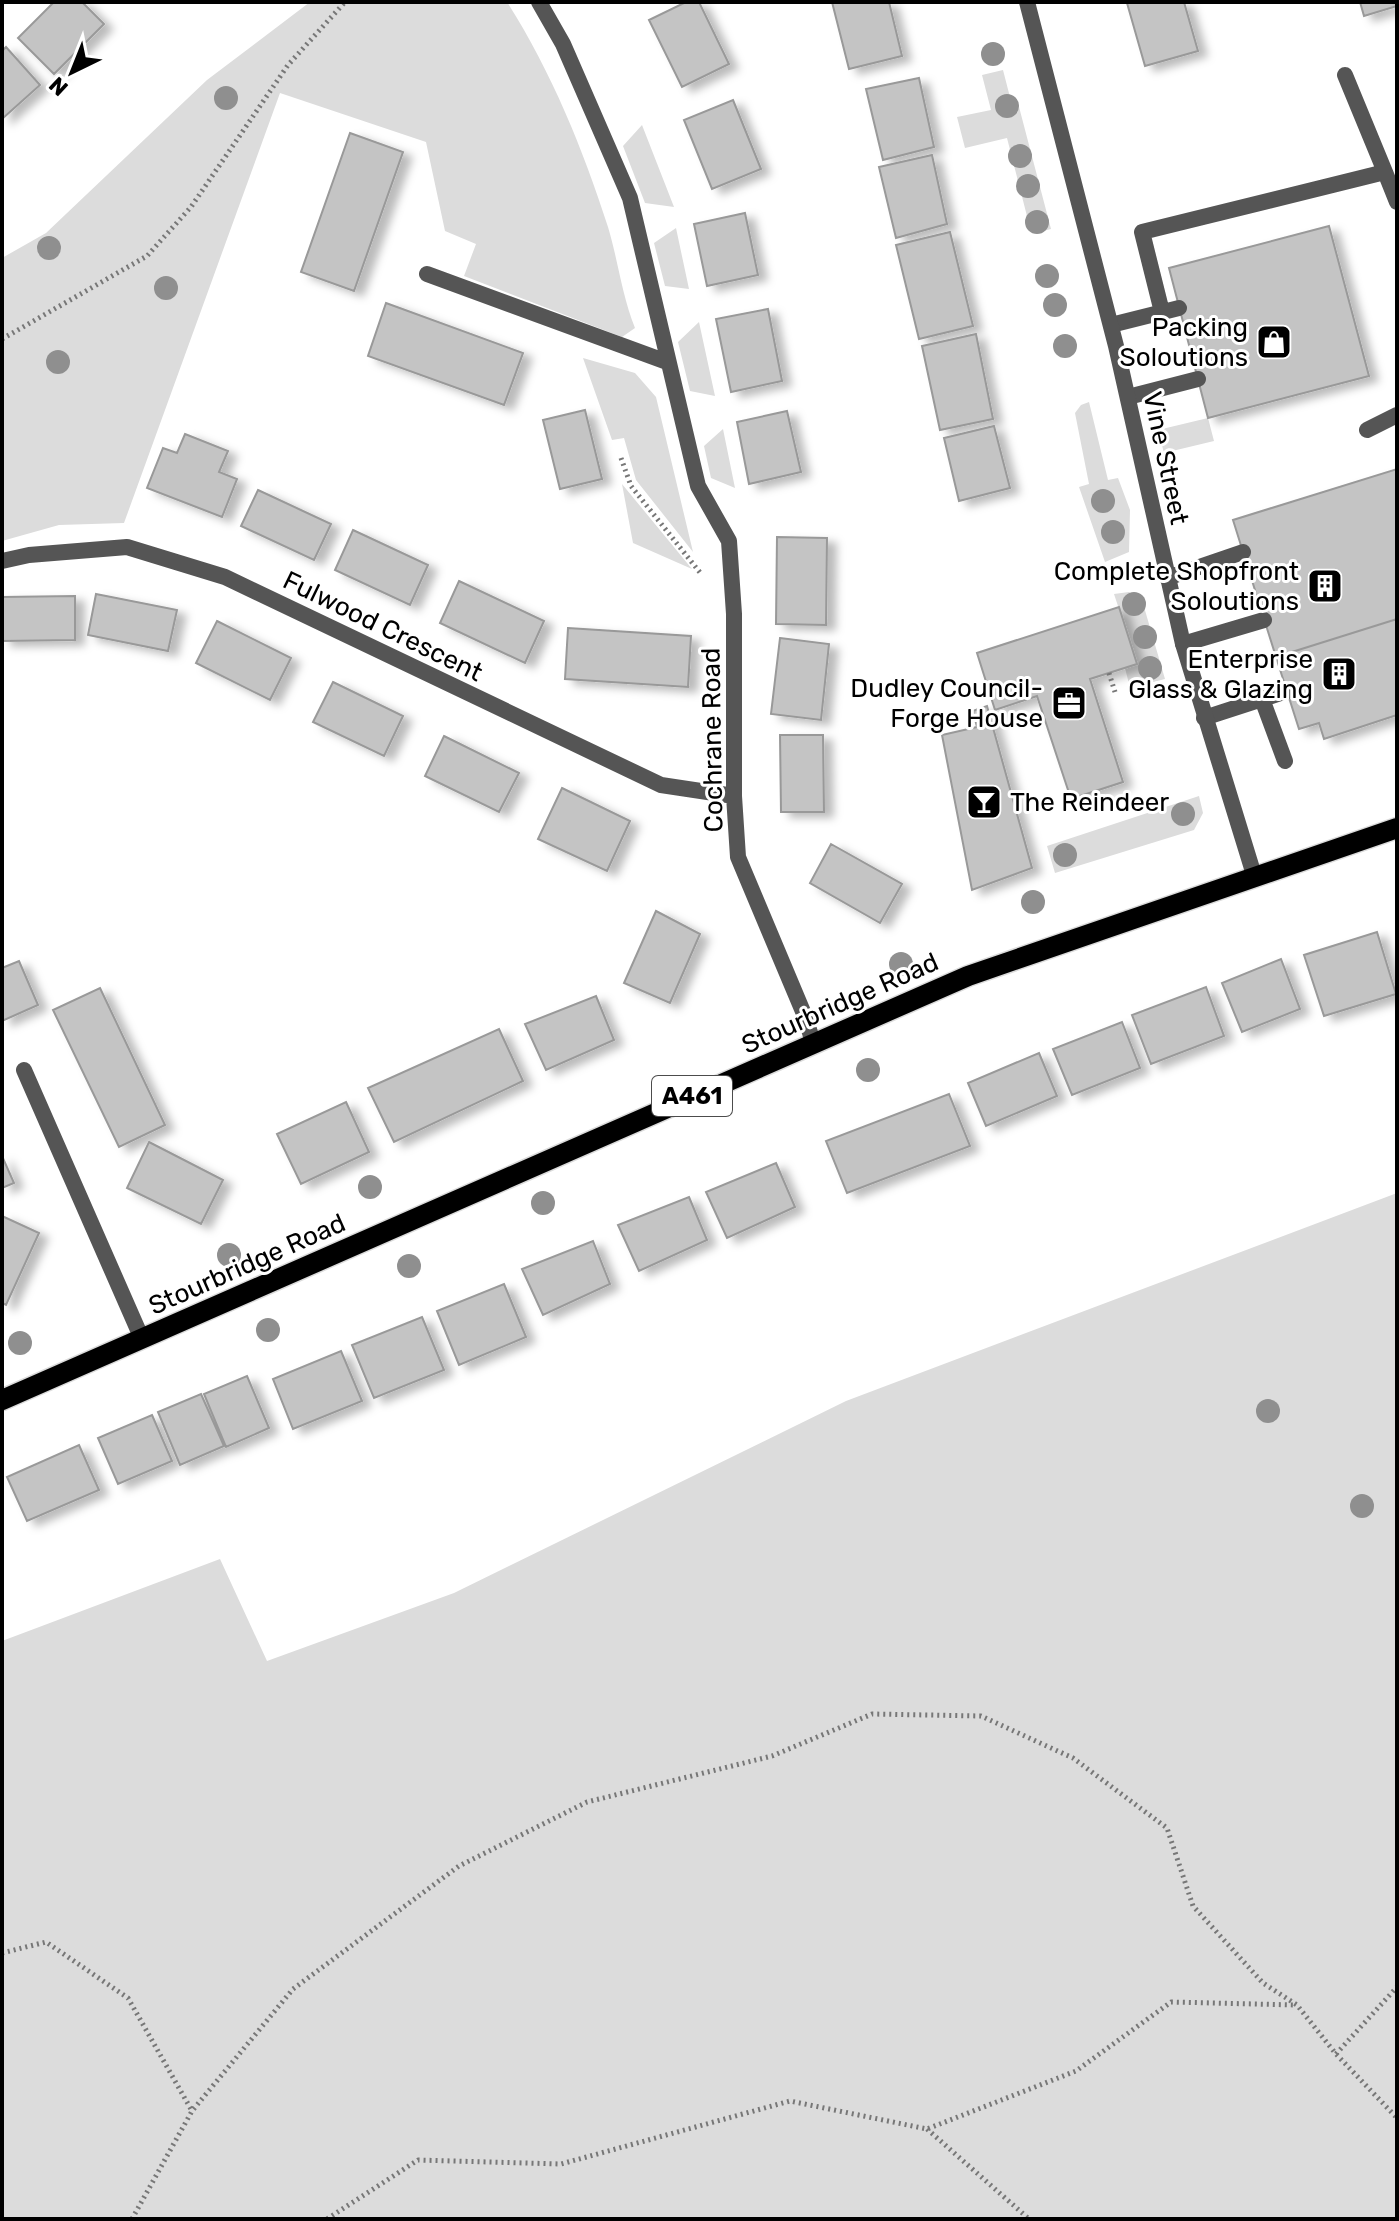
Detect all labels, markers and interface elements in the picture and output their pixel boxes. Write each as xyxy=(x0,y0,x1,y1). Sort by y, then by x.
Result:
north arrow xyxy=(32,32,112,112)
text: N xyxy=(44,71,74,102)
place label: Packing Soloutions xyxy=(1120,312,1248,373)
shop icon: Packing Soloutions xyxy=(1255,323,1293,361)
street label: Vine Street xyxy=(1136,389,1195,527)
place label: Complete Shopfront Soloutions xyxy=(1054,556,1299,617)
street label: Fulwood Crescent xyxy=(278,565,488,688)
building icon: Complete Shopfront Soloutions xyxy=(1306,567,1344,605)
place label: Enterprise Glass & Glazing xyxy=(1128,644,1313,705)
street label: Cochrane Road xyxy=(695,647,730,833)
building icon: Enterprise Glass & Glazing xyxy=(1320,655,1358,693)
place label: Dudley Council- Forge House xyxy=(850,673,1043,734)
office icon: Dudley Council- Forge House xyxy=(1050,684,1088,722)
bar icon: The Reindeer xyxy=(965,783,1003,821)
place label: The Reindeer xyxy=(1010,787,1169,818)
street label: Stourbridge Road xyxy=(737,946,943,1061)
road number: A461 xyxy=(652,1076,732,1116)
street label: Stourbridge Road xyxy=(144,1207,350,1322)

